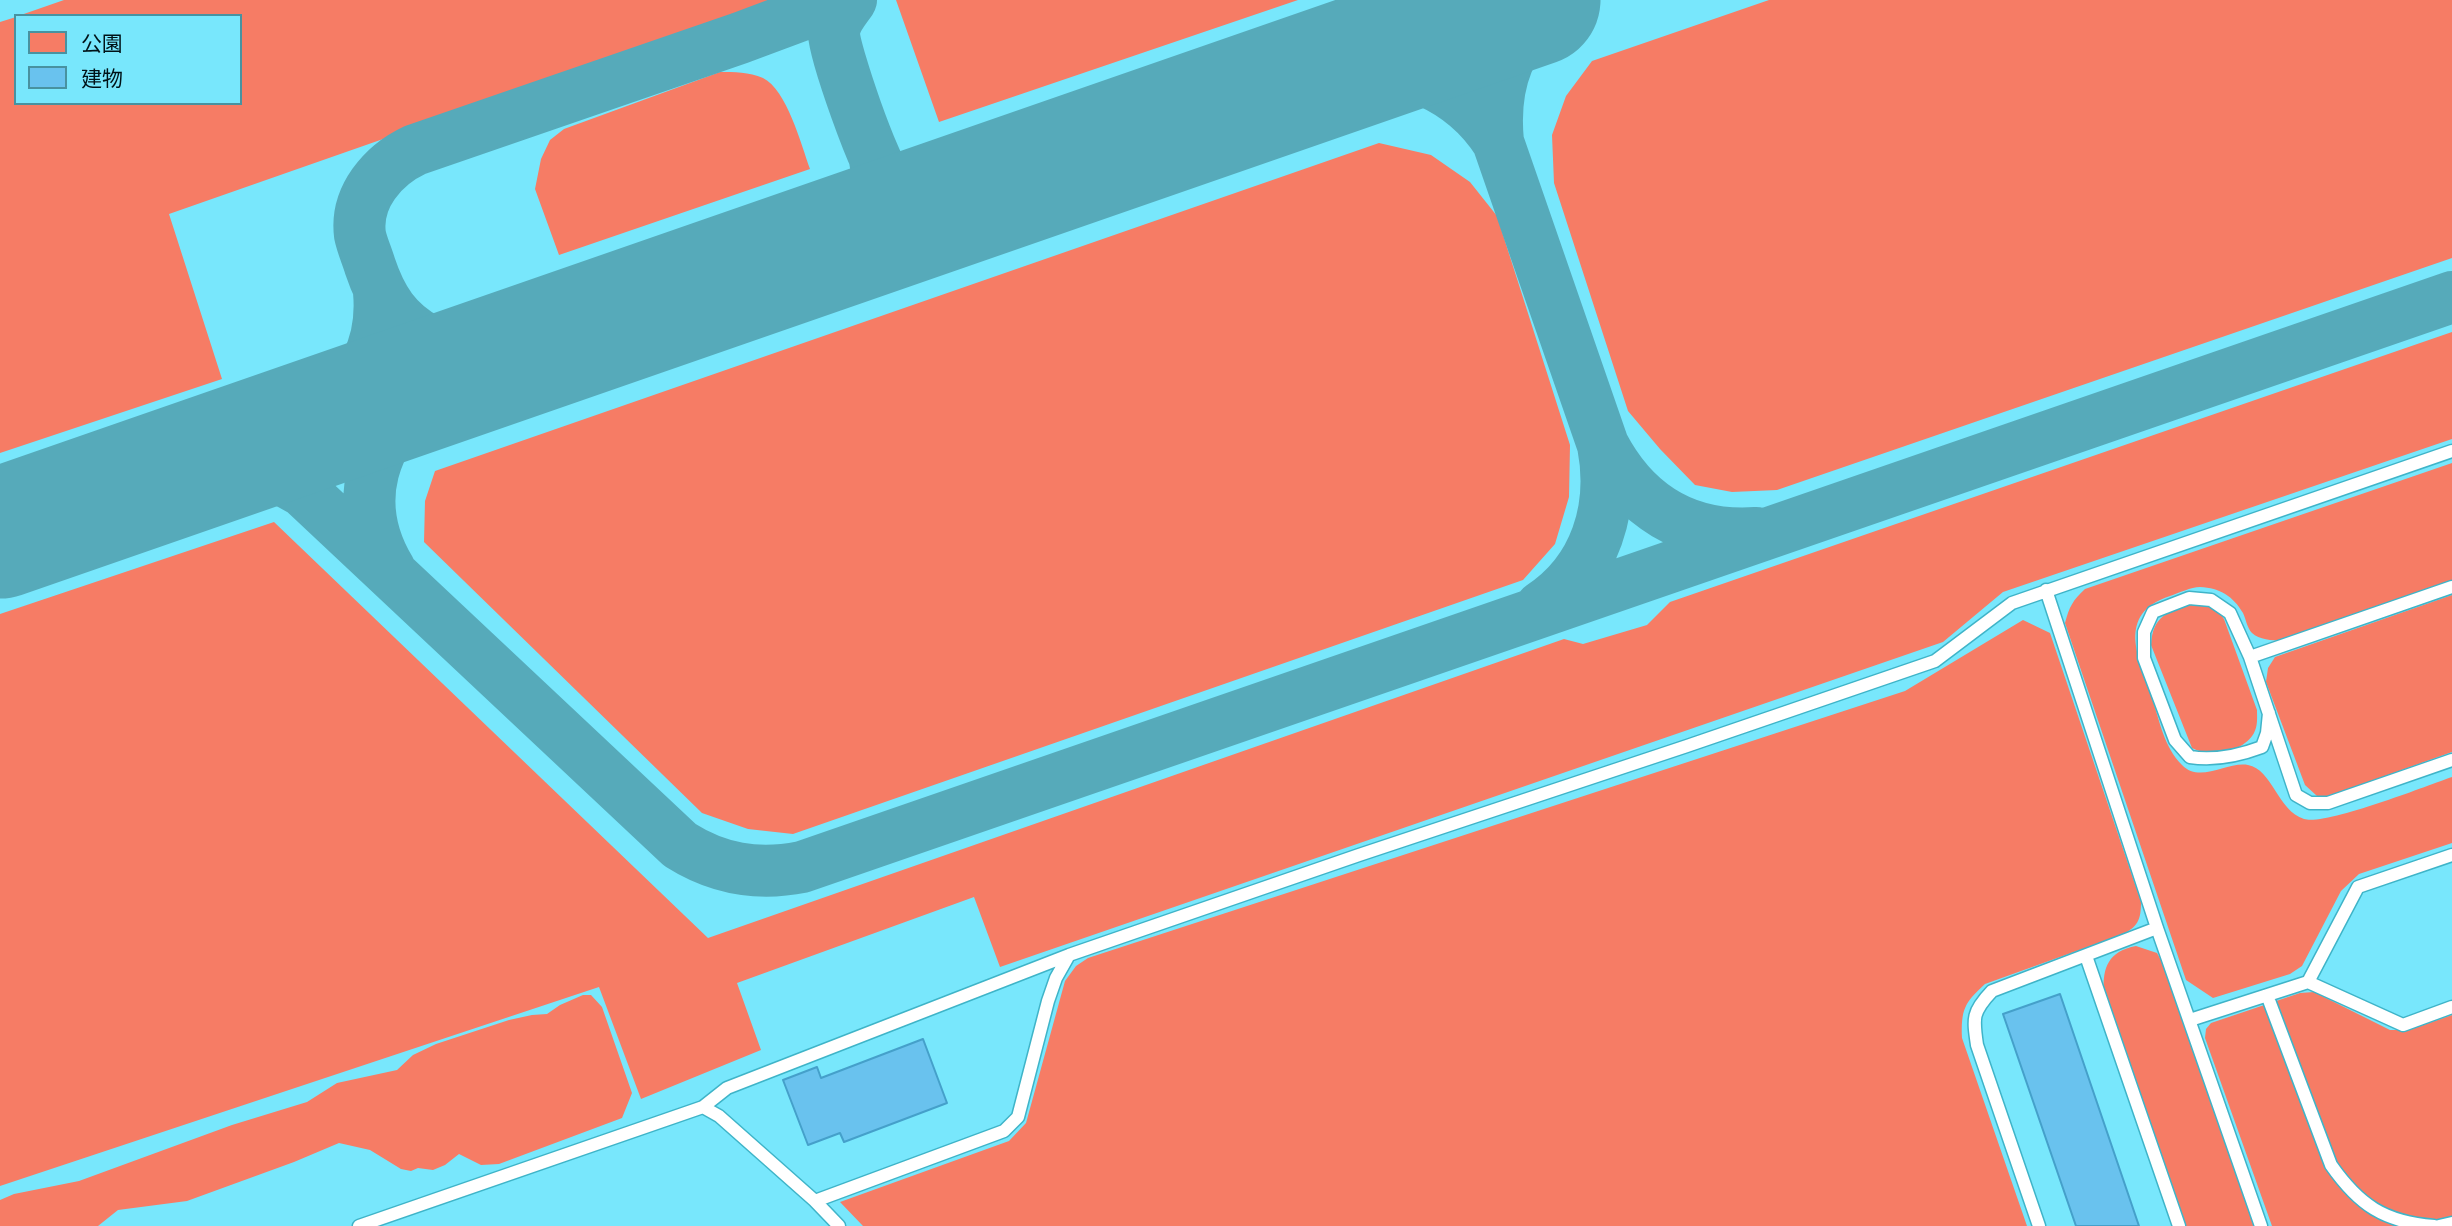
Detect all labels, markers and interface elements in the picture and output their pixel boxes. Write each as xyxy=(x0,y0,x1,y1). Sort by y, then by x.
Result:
legend xyxy=(14,14,242,105)
text: 公園 xyxy=(81,32,123,59)
text: 建物 xyxy=(81,67,123,94)

